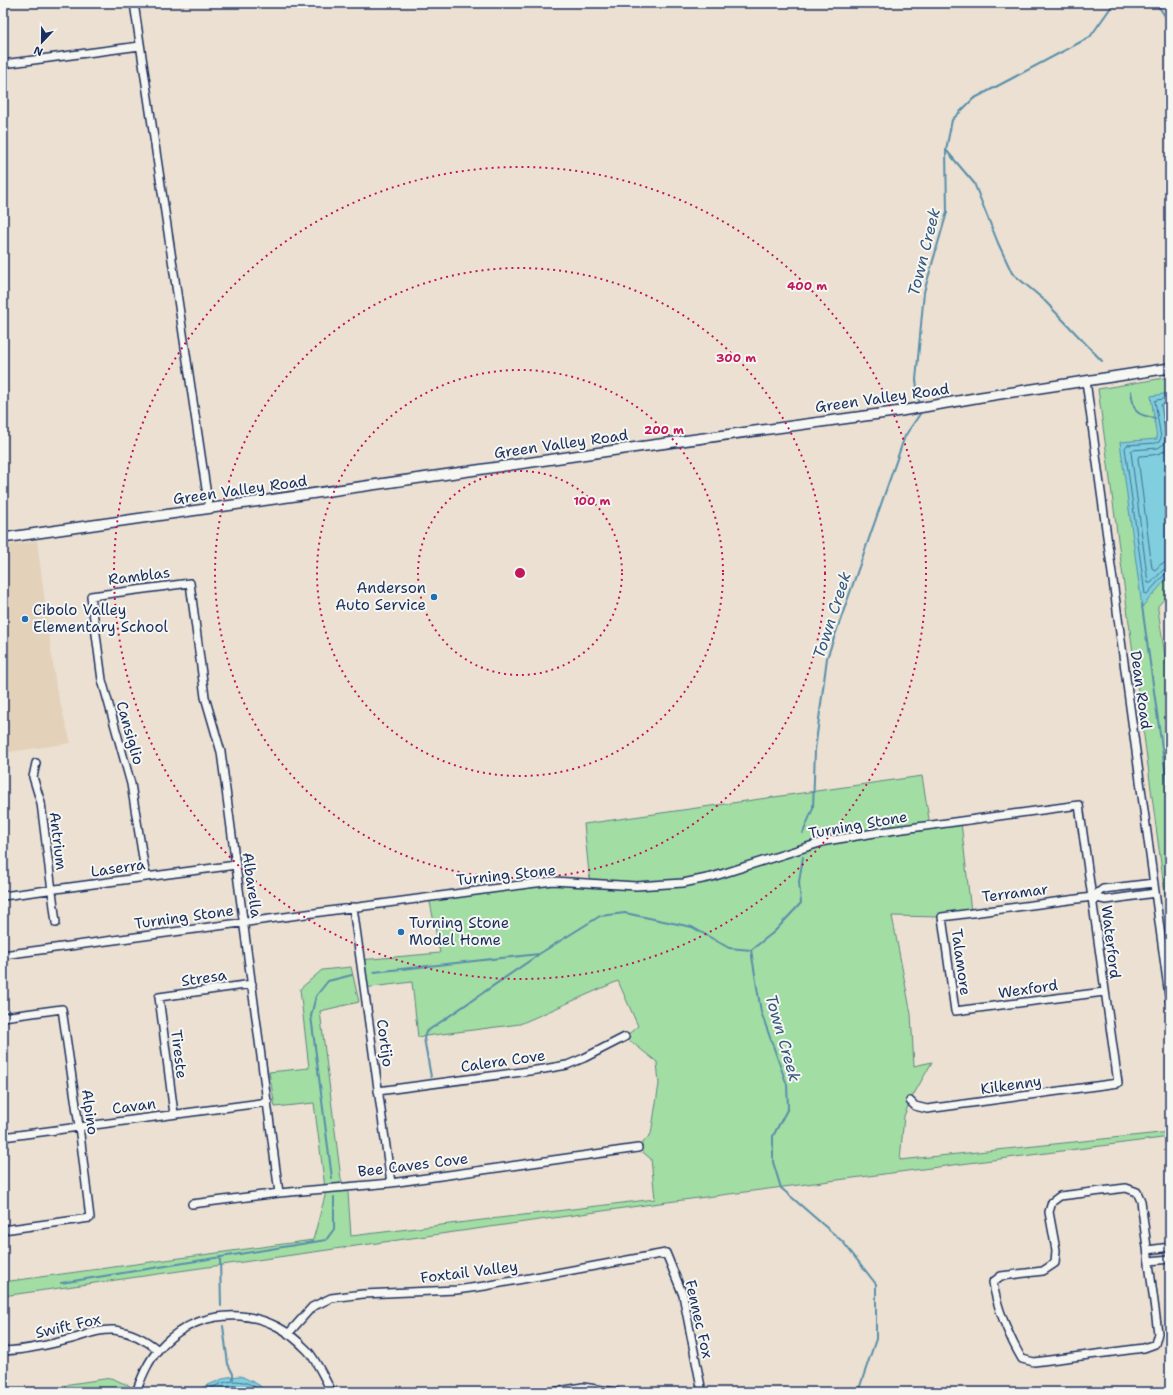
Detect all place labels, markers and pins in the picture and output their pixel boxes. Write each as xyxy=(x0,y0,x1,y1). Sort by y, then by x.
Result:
centre of rings xyxy=(513,566,527,580)
place label: Anderson Auto Service xyxy=(335,578,426,615)
marker: Anderson Auto Service xyxy=(429,592,439,602)
place label: Cibolo Valley Elementary School xyxy=(33,600,169,637)
marker: Cibolo Valley Elementary School xyxy=(20,614,30,624)
place label: Turning Stone Model Home xyxy=(409,913,509,950)
marker: Turning Stone Model Home xyxy=(396,927,406,937)

